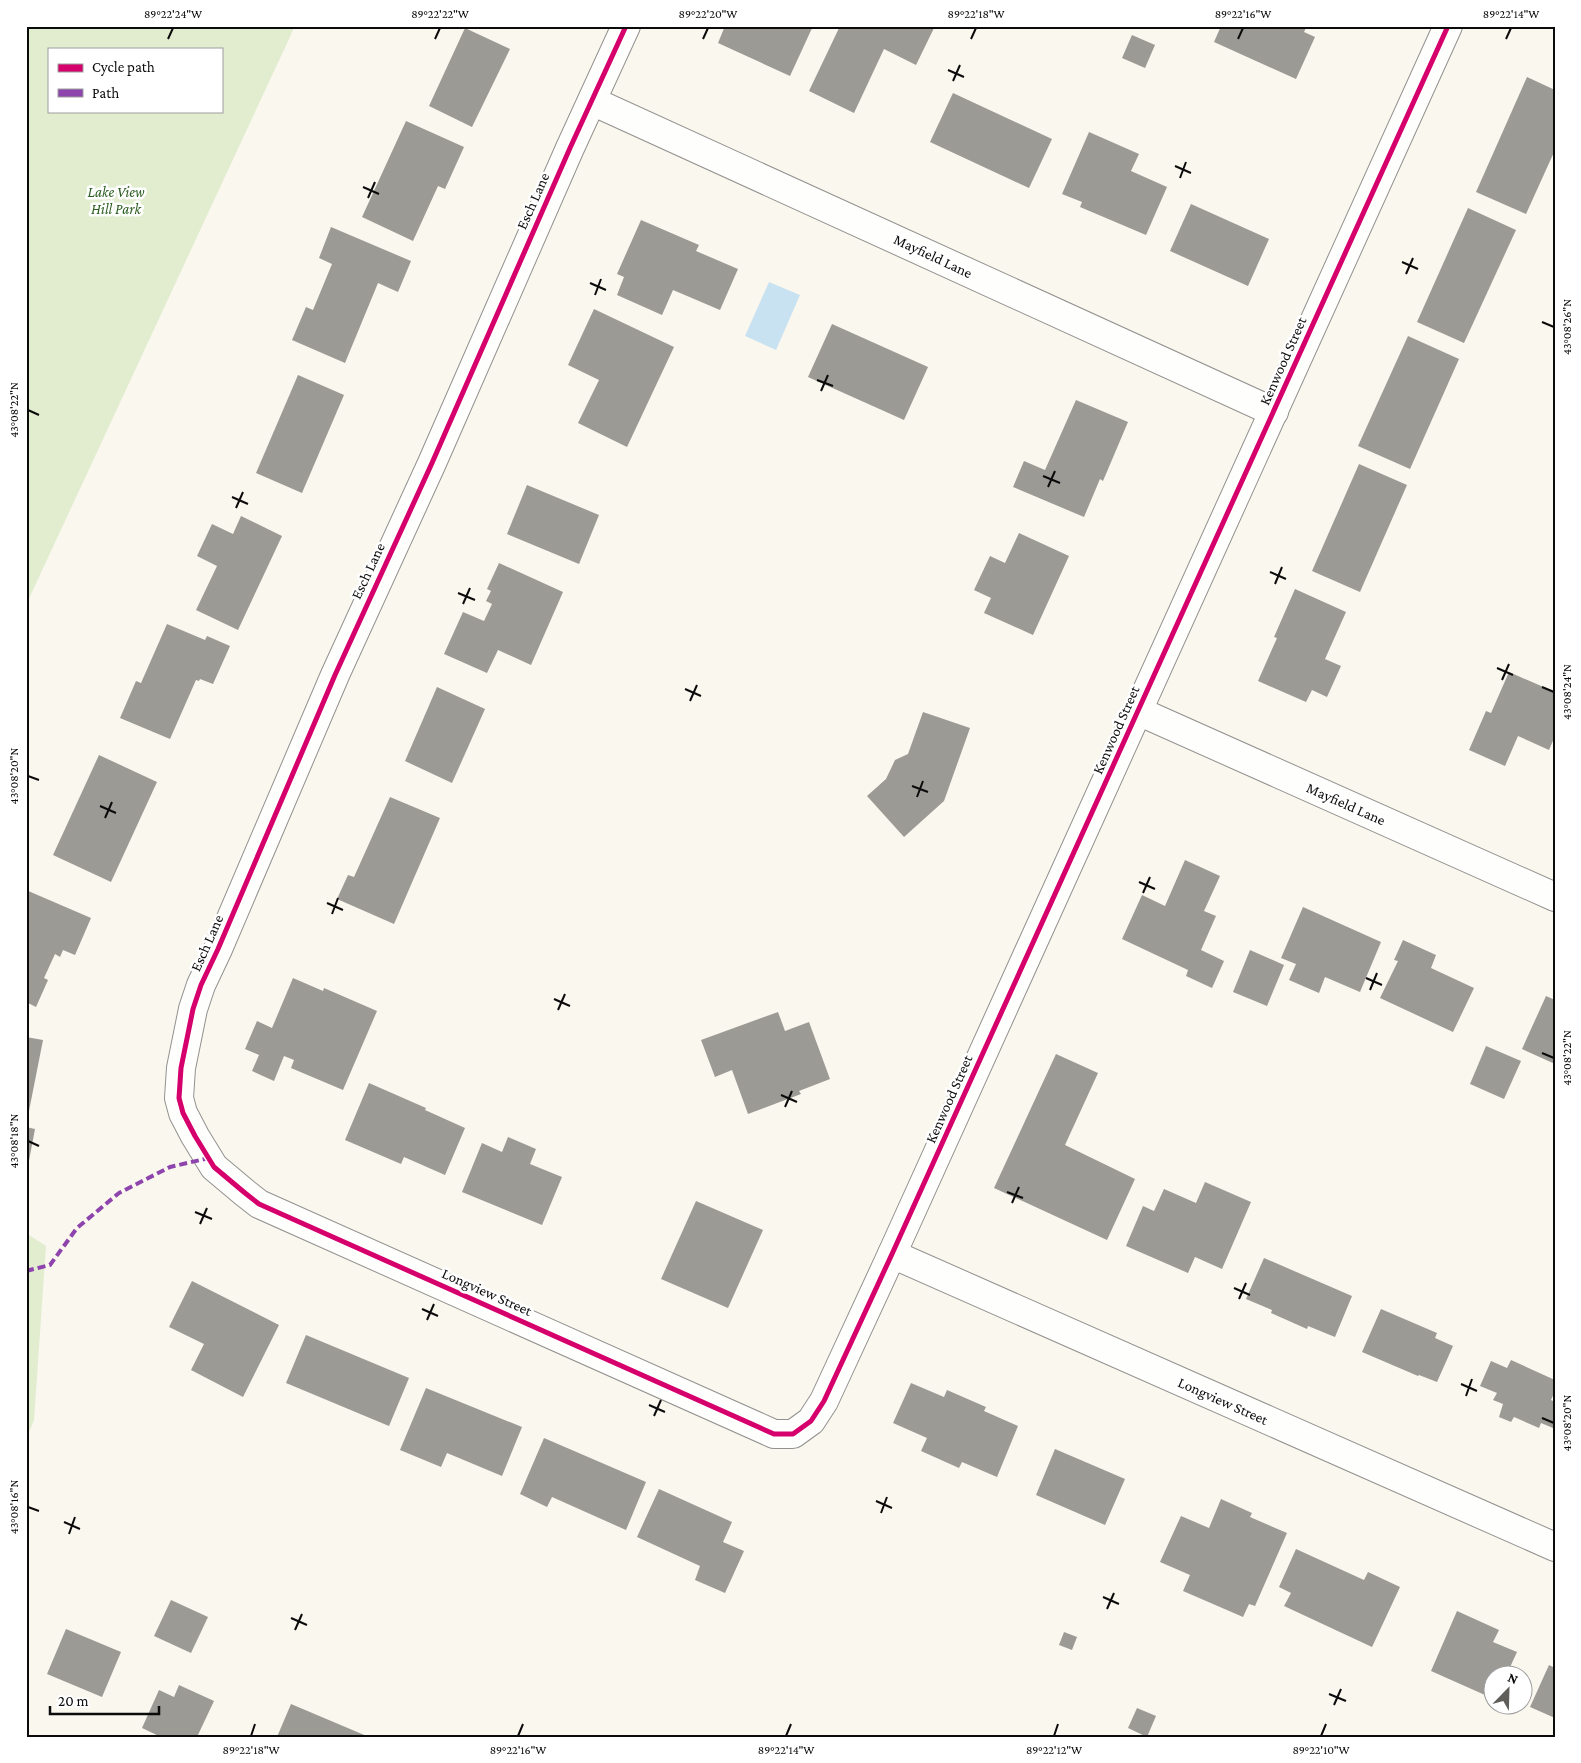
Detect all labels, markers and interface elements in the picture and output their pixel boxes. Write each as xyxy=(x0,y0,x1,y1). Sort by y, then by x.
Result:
text: 89°22'24"W xyxy=(144,7,202,21)
text: 89°22'22"W xyxy=(411,7,469,21)
text: 89°22'20"W xyxy=(679,7,737,21)
text: 89°22'18"W xyxy=(948,7,1004,21)
text: 89°22'16"W xyxy=(1215,7,1271,21)
text: 89°22'14"W xyxy=(1483,7,1539,21)
legend xyxy=(48,48,222,112)
text: Cycle path xyxy=(92,59,155,76)
text: Path xyxy=(92,85,119,101)
street label: Esch Lane xyxy=(513,170,553,232)
park label: Lake View Hill Park xyxy=(87,184,145,217)
street label: Mayfield Lane xyxy=(891,231,975,282)
text: 43°08'26"N xyxy=(1560,299,1574,355)
street label: Kenwood Street xyxy=(1256,314,1310,408)
text: 43°08'22"N xyxy=(7,382,21,438)
street label: Esch Lane xyxy=(348,540,388,602)
text: 43°08'24"N xyxy=(1560,664,1574,720)
street label: Kenwood Street xyxy=(1089,683,1143,777)
text: 43°08'20"N xyxy=(7,748,21,804)
street label: Mayfield Lane xyxy=(1304,779,1388,830)
street label: Esch Lane xyxy=(187,912,227,974)
text: 43°08'22"N xyxy=(1560,1030,1574,1086)
street label: Kenwood Street xyxy=(922,1052,976,1146)
text: 43°08'18"N xyxy=(7,1113,21,1168)
street label: Longview Street xyxy=(439,1265,535,1320)
street label: Longview Street xyxy=(1175,1374,1271,1429)
text: 43°08'20"N xyxy=(1560,1395,1574,1451)
text: 43°08'16"N xyxy=(7,1480,21,1534)
north arrow xyxy=(1484,1666,1534,1716)
text: N xyxy=(1506,1669,1521,1687)
scale bar xyxy=(50,1683,159,1715)
text: 20 m xyxy=(58,1693,89,1709)
text: 89°22'18"W xyxy=(223,1743,279,1757)
text: 89°22'16"W xyxy=(490,1743,546,1757)
text: 89°22'14"W xyxy=(758,1743,814,1757)
text: 89°22'12"W xyxy=(1026,1743,1082,1757)
text: 89°22'10"W xyxy=(1292,1743,1350,1757)

